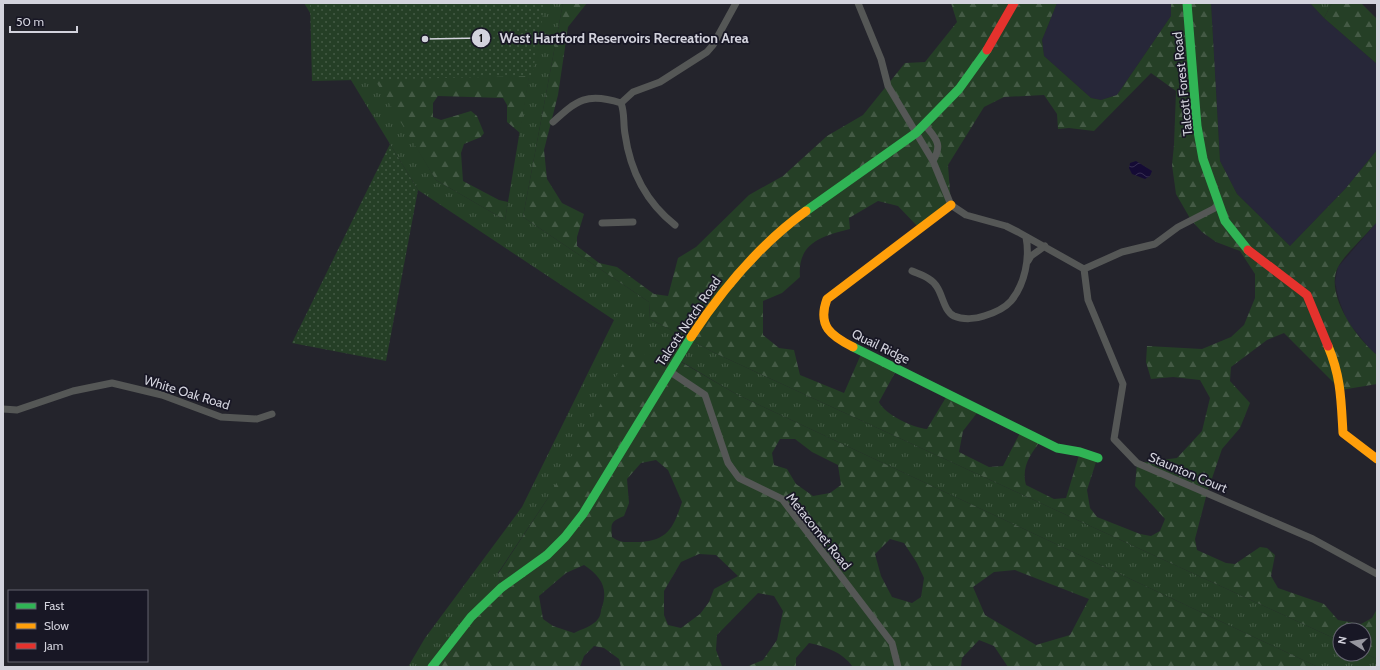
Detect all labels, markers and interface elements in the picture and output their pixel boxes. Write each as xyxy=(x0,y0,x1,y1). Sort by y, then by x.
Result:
scale bar xyxy=(10,8,77,34)
text: 50 m xyxy=(16,14,44,29)
callout: West Hartford Reservoirs Recreation Area xyxy=(471,25,756,51)
text: West Hartford Reservoirs Recreation Area xyxy=(499,29,749,47)
text: 1 xyxy=(479,30,483,45)
street label: Talcott Forest Road xyxy=(1169,31,1195,137)
street label: Talcott Notch Road xyxy=(652,273,724,369)
street label: Quail Ridge xyxy=(849,325,913,367)
street label: White Oak Road xyxy=(142,371,232,413)
street label: Staunton Court xyxy=(1146,448,1230,496)
street label: Metacomet Road xyxy=(783,489,855,573)
legend xyxy=(8,590,148,662)
text: Fast xyxy=(44,598,64,613)
text: Slow xyxy=(44,618,69,633)
north arrow xyxy=(1332,622,1372,662)
text: N xyxy=(1335,635,1350,645)
text: Jam xyxy=(43,638,63,653)

